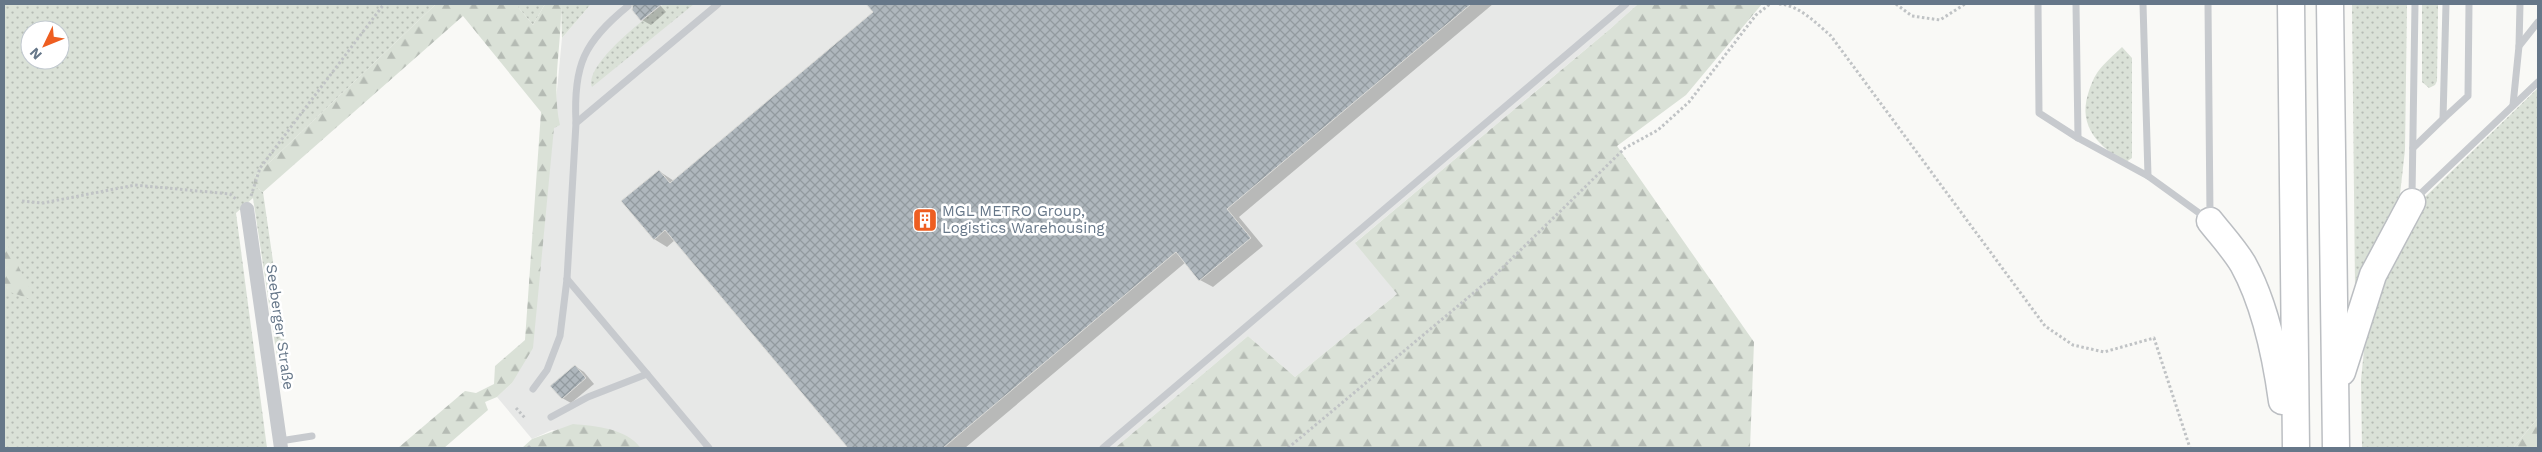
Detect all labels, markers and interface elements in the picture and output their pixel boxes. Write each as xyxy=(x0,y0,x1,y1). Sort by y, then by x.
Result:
north arrow xyxy=(20,20,70,70)
text: N xyxy=(26,45,45,63)
place label: MGL METRO Group, Logistics Warehousing xyxy=(942,202,1105,237)
building icon: MGL METRO Group, Logistics Warehousing xyxy=(912,207,938,233)
street label: Seeberger Straße xyxy=(262,263,298,391)

